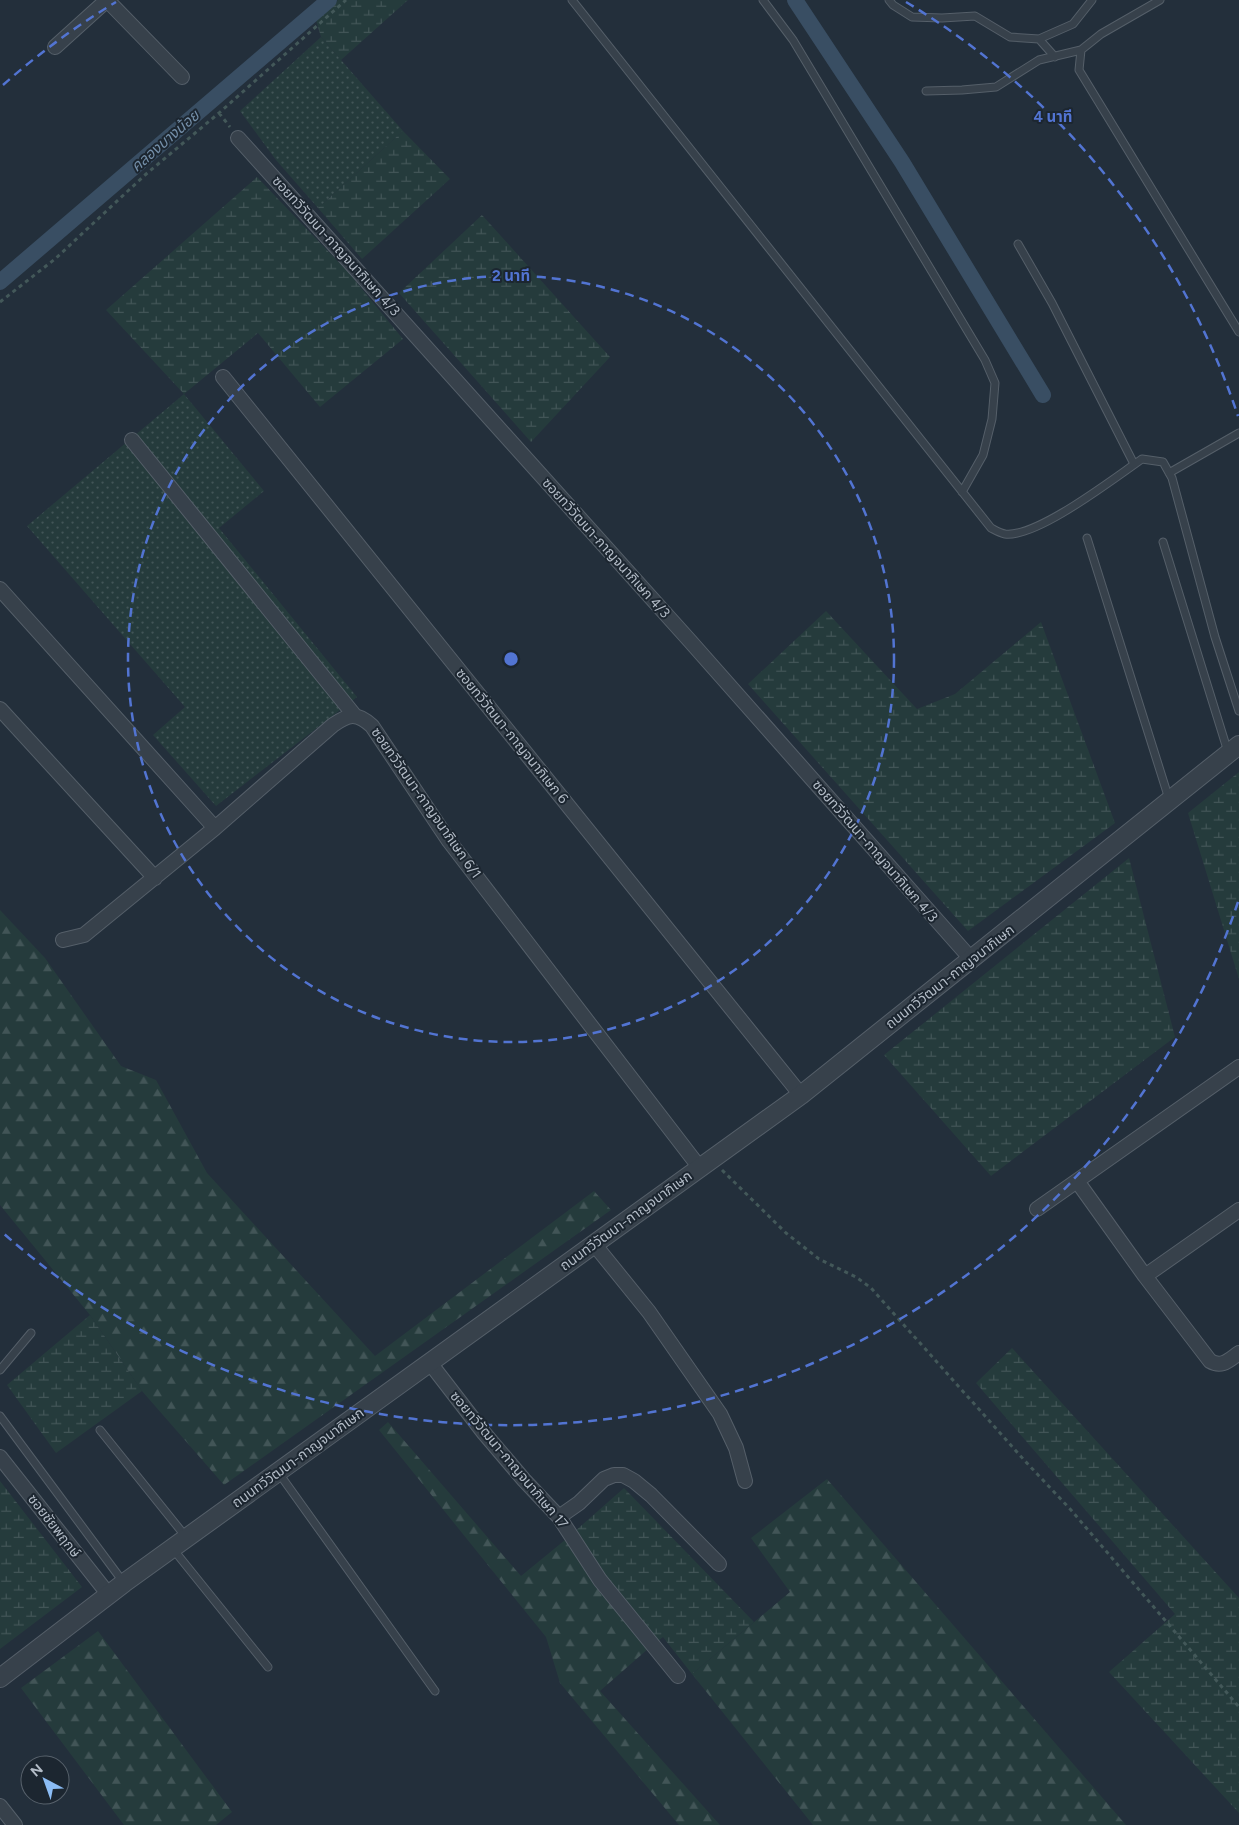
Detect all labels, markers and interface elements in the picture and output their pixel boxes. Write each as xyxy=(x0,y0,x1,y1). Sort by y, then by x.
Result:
water label: คลองบางน้อย xyxy=(127,106,204,175)
text: 4 นาที xyxy=(1034,108,1072,126)
street label: ซอยทวีวัฒนา-กาญจนาภิเษก 4/3 xyxy=(269,172,403,320)
text: 2 นาที xyxy=(492,267,530,285)
street label: ซอยทวีวัฒนา-กาญจนาภิเษก 4/3 xyxy=(539,474,673,622)
centre of rings xyxy=(502,650,520,668)
street label: ซอยทวีวัฒนา-กาญจนาภิเษก 6 xyxy=(452,665,572,807)
street label: ซอยทวีวัฒนา-กาญจนาภิเษก 6/1 xyxy=(367,724,485,882)
street label: ซอยทวีวัฒนา-กาญจนาภิเษก 4/3 xyxy=(809,776,941,926)
street label: ถนนทวีวัฒนา-กาญจนาภิเษก xyxy=(882,921,1018,1033)
street label: ถนนทวีวัฒนา-กาญจนาภิเษก xyxy=(557,1167,695,1275)
street label: ซอยทวีวัฒนา-กาญจนาภิเษก 17 xyxy=(446,1388,572,1533)
street label: ถนนทวีวัฒนา-กาญจนาภิเษก xyxy=(229,1404,367,1512)
street label: ซอยชัยพฤกษ์ xyxy=(24,1491,84,1561)
north arrow xyxy=(20,1755,70,1805)
text: N xyxy=(27,1761,46,1781)

